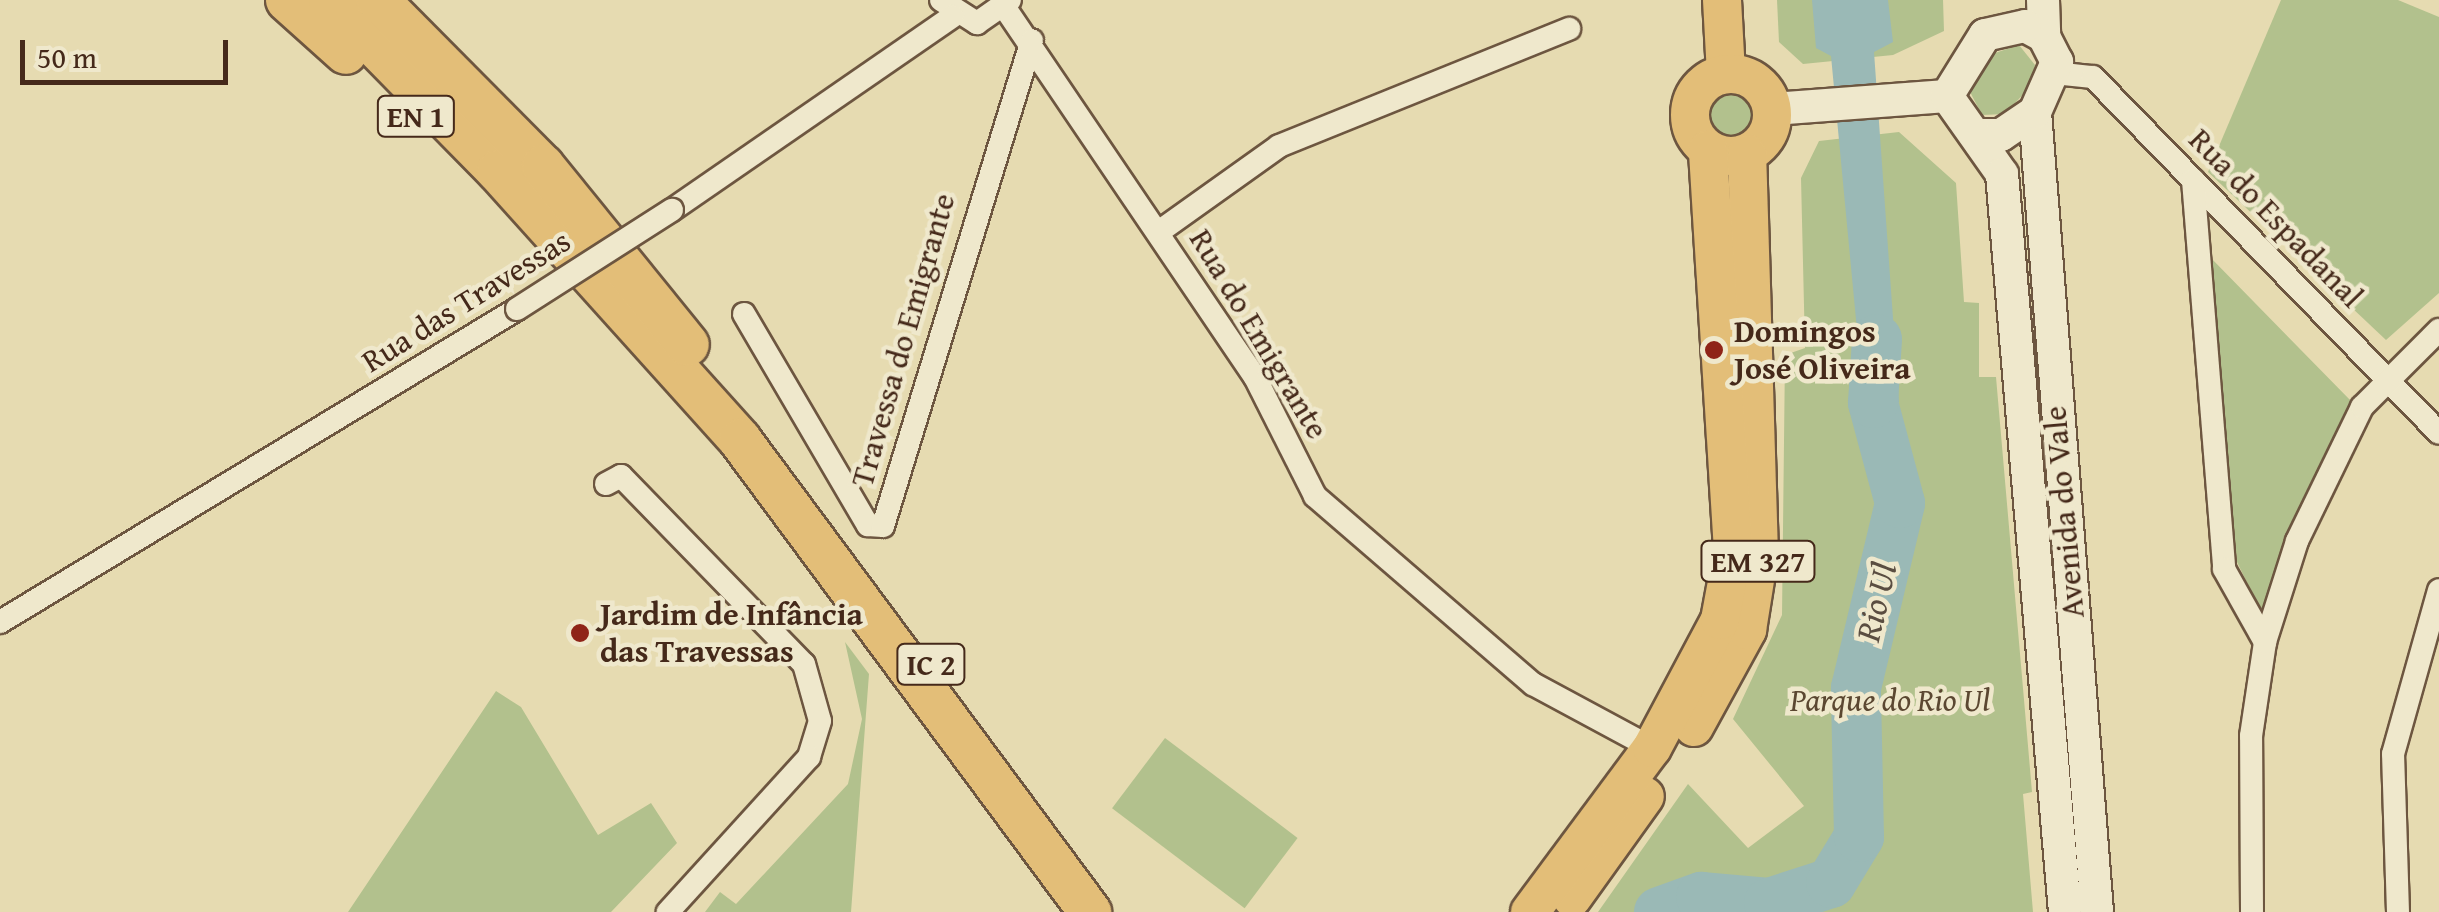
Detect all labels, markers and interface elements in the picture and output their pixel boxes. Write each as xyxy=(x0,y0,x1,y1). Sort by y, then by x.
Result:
scale bar xyxy=(25,20,232,82)
text: 50 m xyxy=(37,35,97,79)
road number: EN 1 xyxy=(376,91,456,141)
street label: Rua do Espadanal xyxy=(2181,121,2371,315)
street label: Travessa do Emigrante xyxy=(843,189,963,491)
street label: Rua das Travessas xyxy=(355,221,577,381)
street label: Rua do Emigrante xyxy=(1181,222,1337,446)
place label: Domingos José Oliveira xyxy=(1734,313,1911,388)
marker: Domingos José Oliveira xyxy=(1703,339,1725,361)
street label: Avenida do Vale xyxy=(2036,404,2092,620)
road number: EM 327 xyxy=(1698,536,1818,586)
water label: Rio Ul xyxy=(1847,558,1905,646)
place label: Jardim de Infância das Travessas xyxy=(600,596,863,671)
marker: Jardim de Infância das Travessas xyxy=(569,622,591,644)
road number: IC 2 xyxy=(896,639,966,689)
park label: Parque do Rio Ul xyxy=(1790,681,1990,719)

